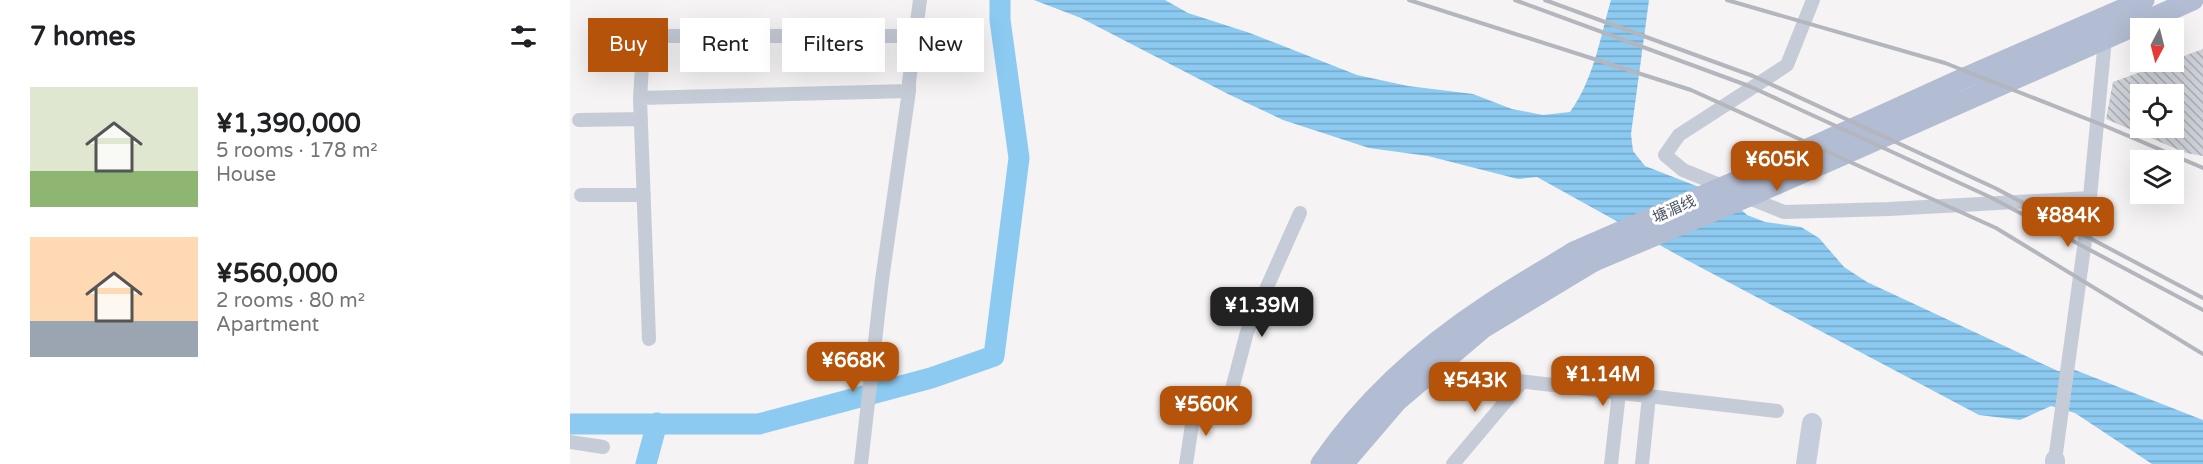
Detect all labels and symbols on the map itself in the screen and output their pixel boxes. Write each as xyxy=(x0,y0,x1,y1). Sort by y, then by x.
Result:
north arrow xyxy=(2130,18,2184,72)
pin: ¥605K xyxy=(1735,141,1819,192)
street label: 塘湄线 xyxy=(1650,192,1698,226)
pin: ¥884K xyxy=(2026,197,2110,248)
pin: ¥1.39M xyxy=(1213,287,1311,338)
pin: ¥668K xyxy=(811,342,895,393)
pin: ¥1.14M xyxy=(1554,356,1652,407)
pin: ¥543K xyxy=(1433,362,1517,413)
pin: ¥560K xyxy=(1164,386,1248,437)

